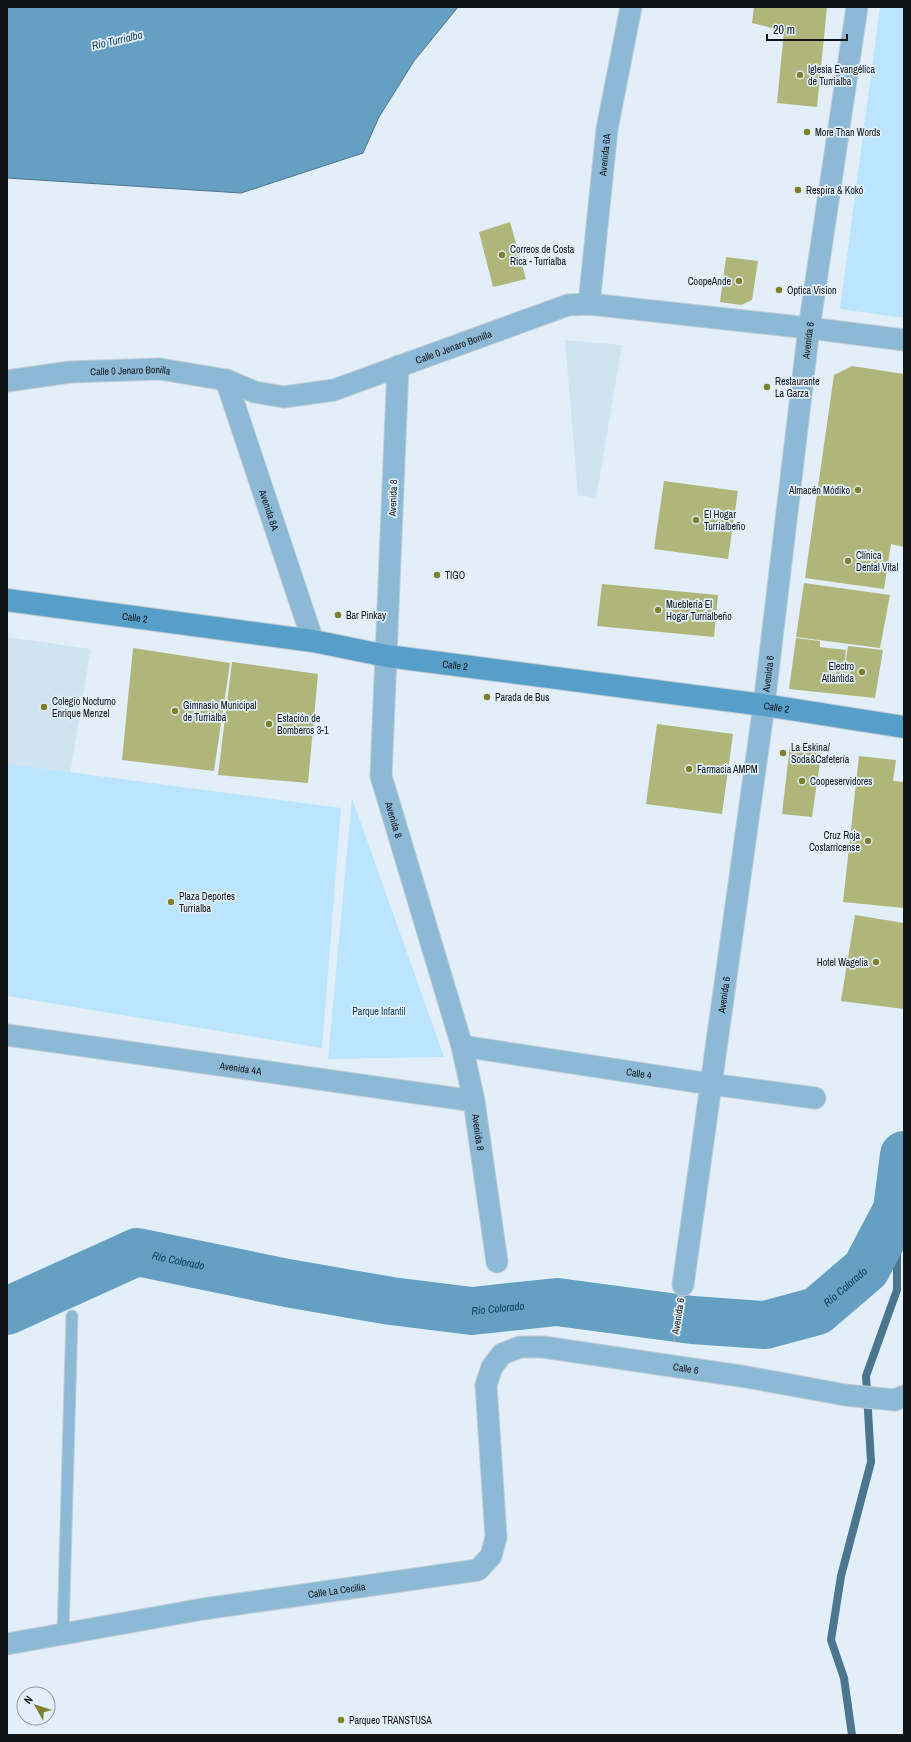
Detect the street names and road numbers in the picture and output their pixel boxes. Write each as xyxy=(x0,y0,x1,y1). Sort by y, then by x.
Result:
street label: Avenida 6A xyxy=(596,133,613,177)
street label: Avenida 6 xyxy=(799,321,816,360)
street label: Calle 0 Jenaro Bonilla xyxy=(413,327,494,366)
street label: Calle 0 Jenaro Bonilla xyxy=(90,363,172,378)
street label: Avenida 8 xyxy=(386,479,400,518)
street label: Avenida 8A xyxy=(256,487,282,533)
street label: Calle 2 xyxy=(121,609,149,625)
street label: Avenida 6 xyxy=(759,654,776,694)
street label: Calle 2 xyxy=(442,657,469,673)
street label: Calle 2 xyxy=(763,699,790,715)
street label: Avenida 8 xyxy=(382,799,406,840)
street label: Avenida 6 xyxy=(714,975,733,1015)
street label: Avenida 4A xyxy=(218,1058,263,1077)
street label: Calle 4 xyxy=(625,1065,653,1082)
street label: Avenida 8 xyxy=(469,1112,488,1152)
street label: Avenida 6 xyxy=(669,1296,687,1336)
street label: Calle 6 xyxy=(672,1360,700,1376)
street label: Calle La Cecilia xyxy=(307,1579,367,1601)

